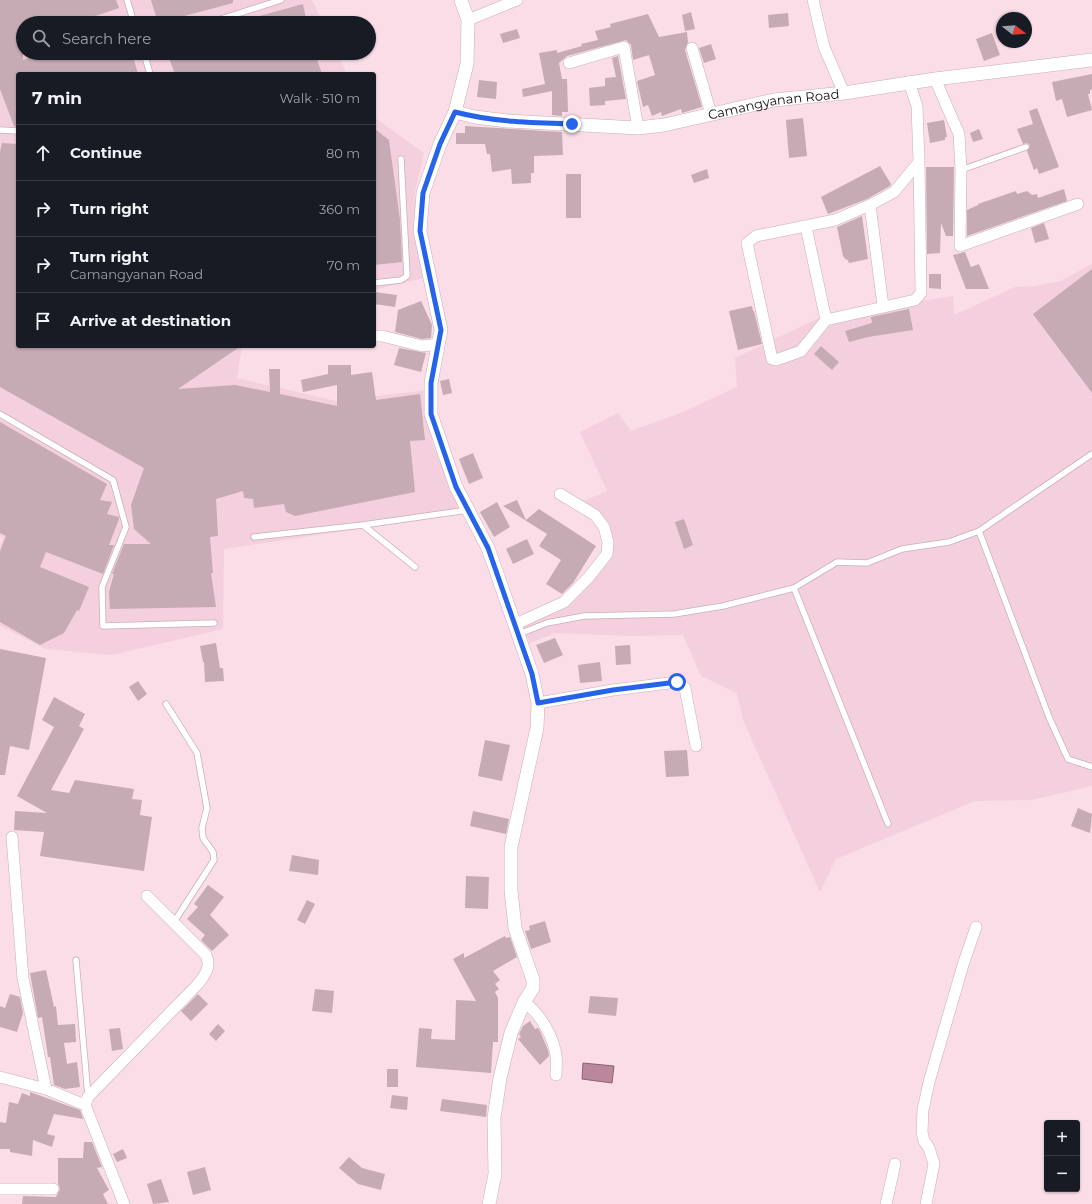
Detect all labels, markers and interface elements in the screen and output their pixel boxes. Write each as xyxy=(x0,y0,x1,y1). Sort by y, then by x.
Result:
north arrow xyxy=(996,12,1032,48)
search box xyxy=(16,16,376,60)
icon: search xyxy=(30,27,52,49)
text: Search here xyxy=(62,29,151,48)
street label: Camangyanan Road xyxy=(706,86,840,123)
text: 7 min xyxy=(32,88,82,108)
text: Walk · 510 m xyxy=(279,90,360,106)
route end xyxy=(563,115,581,133)
icon: ahead xyxy=(32,142,54,164)
text: Continue xyxy=(70,143,142,162)
text: 80 m xyxy=(326,145,360,161)
icon: right xyxy=(32,198,54,220)
text: Turn right xyxy=(70,199,149,218)
text: 360 m xyxy=(319,201,360,217)
text: Turn right xyxy=(70,247,149,266)
icon: right xyxy=(32,254,54,276)
text: 70 m xyxy=(327,257,360,273)
text: Camangyanan Road xyxy=(70,266,203,282)
icon: arrive xyxy=(32,310,54,332)
text: Arrive at destination xyxy=(70,311,231,330)
route start xyxy=(668,673,686,691)
map controls xyxy=(1044,1120,1080,1192)
button: + xyxy=(1044,1120,1080,1156)
button: − xyxy=(1044,1156,1080,1192)

